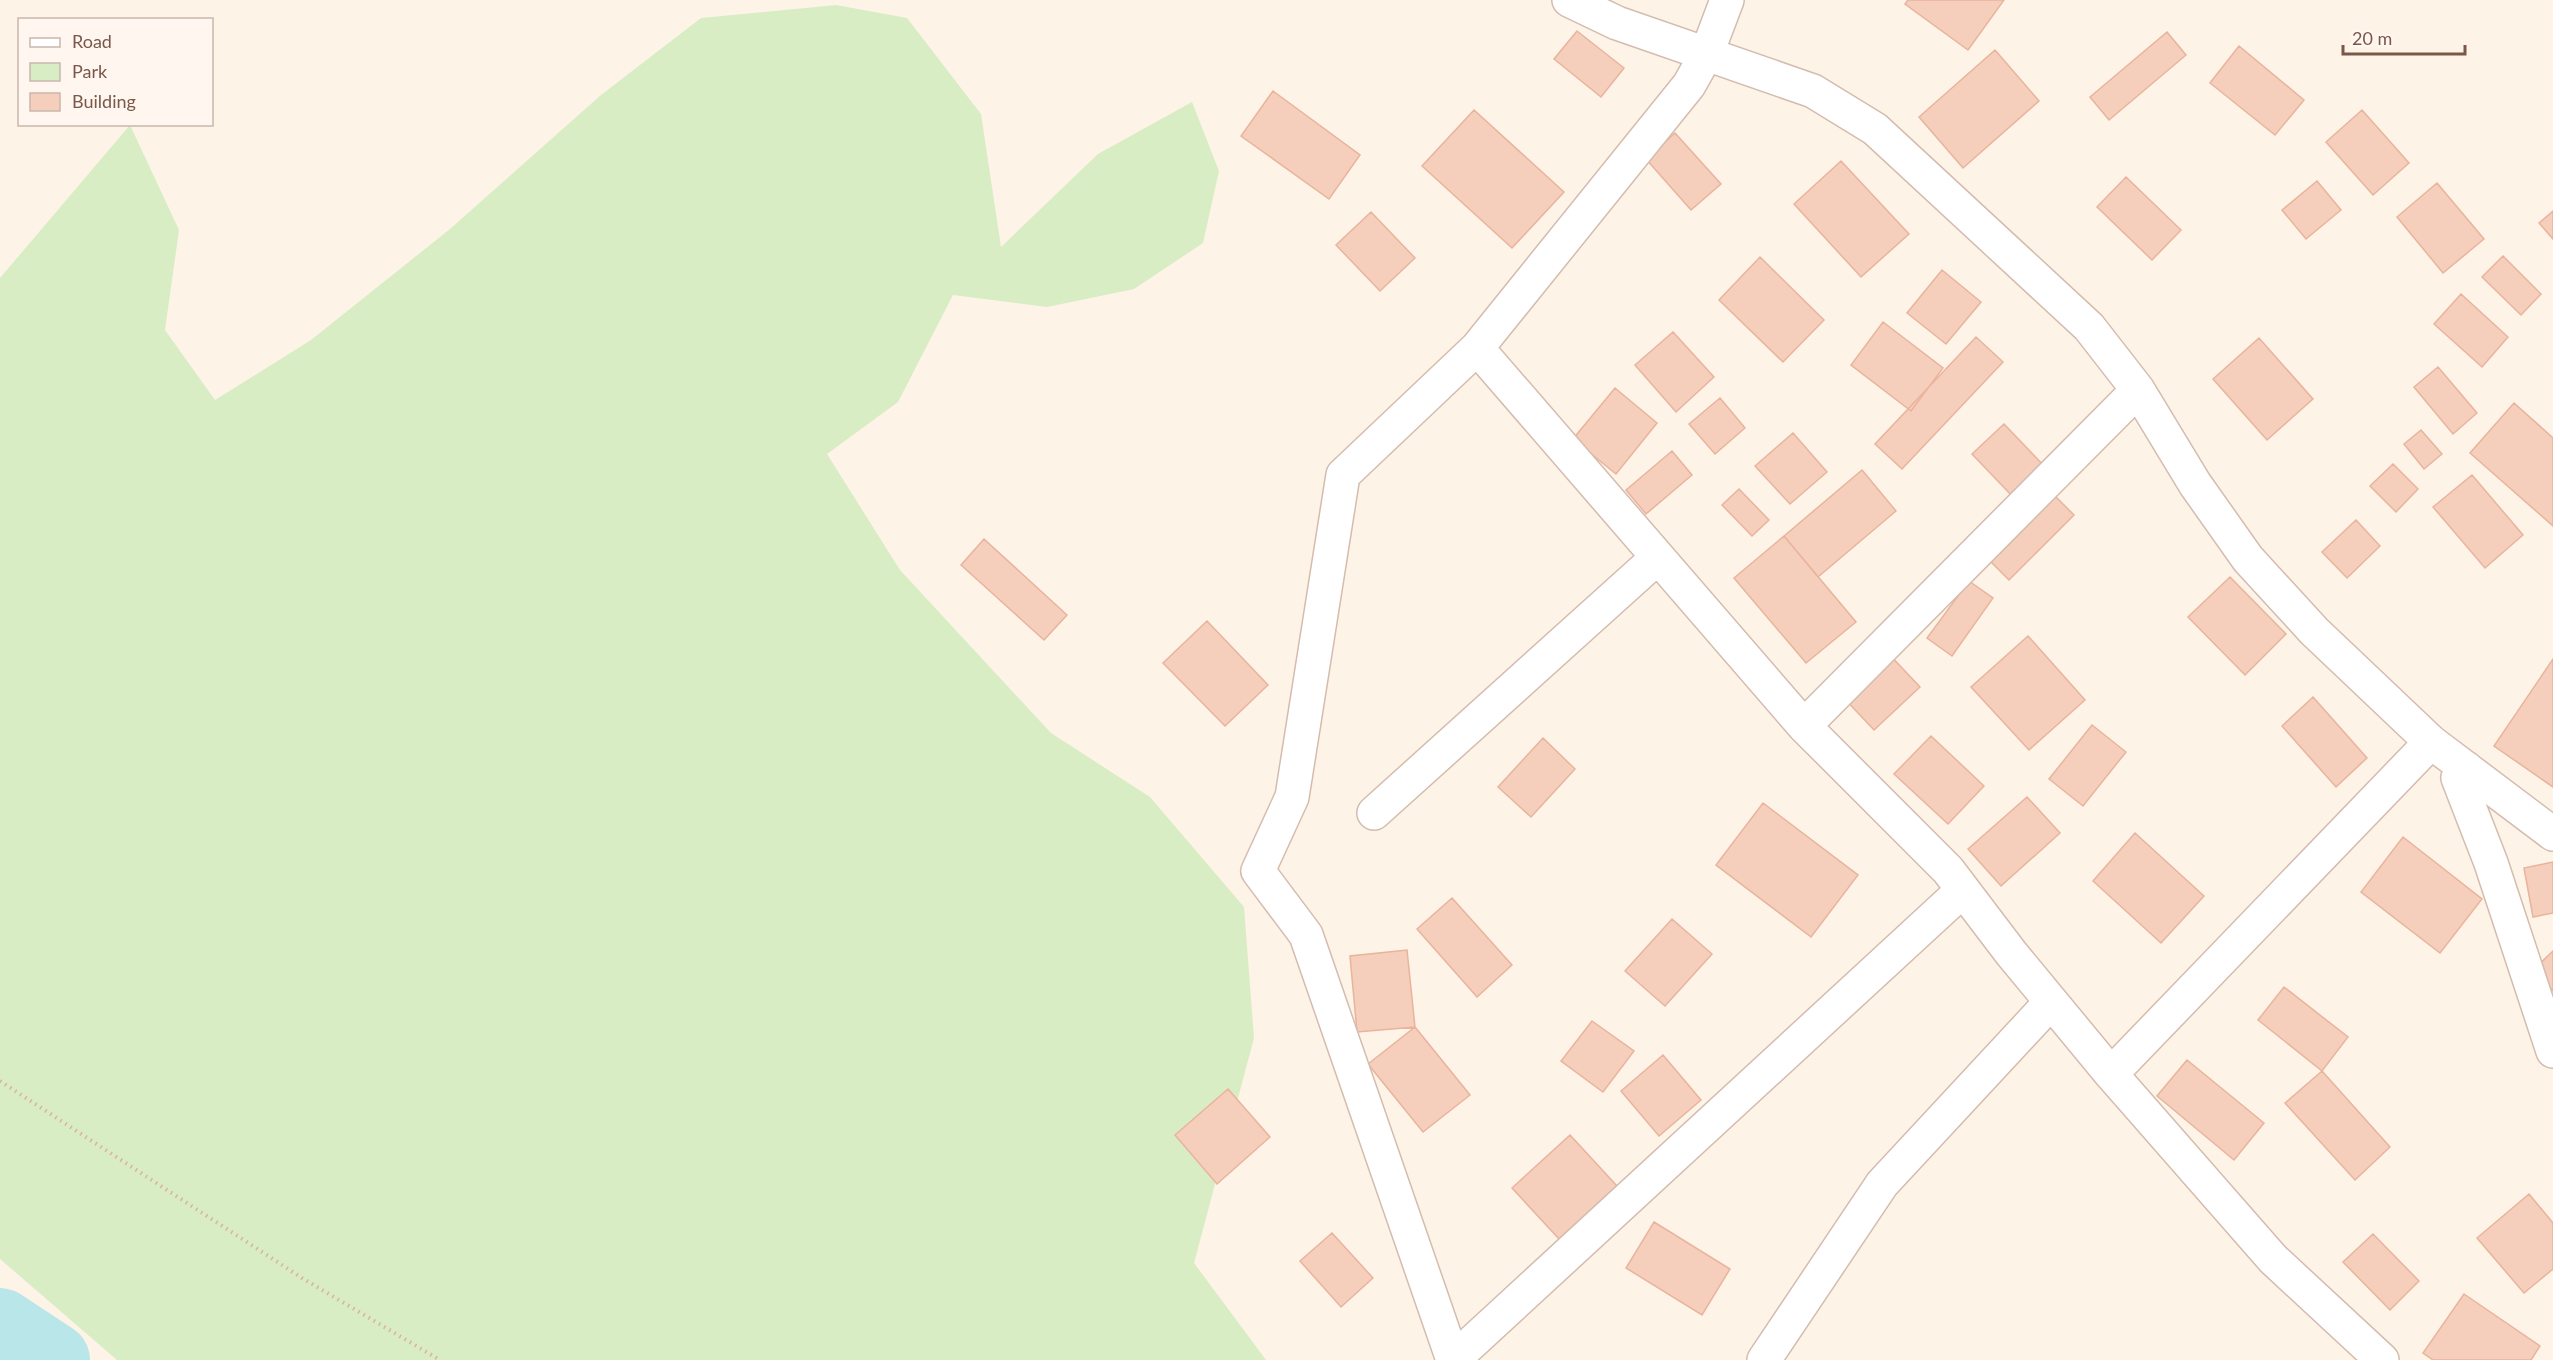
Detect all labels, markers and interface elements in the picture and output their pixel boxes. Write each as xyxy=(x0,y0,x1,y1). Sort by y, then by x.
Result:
legend xyxy=(18,18,213,126)
scale bar xyxy=(2343,18,2464,56)
text: 20 m xyxy=(2352,27,2392,49)
text: Road xyxy=(72,30,112,52)
text: Park xyxy=(72,60,108,82)
text: Building xyxy=(72,90,136,112)

